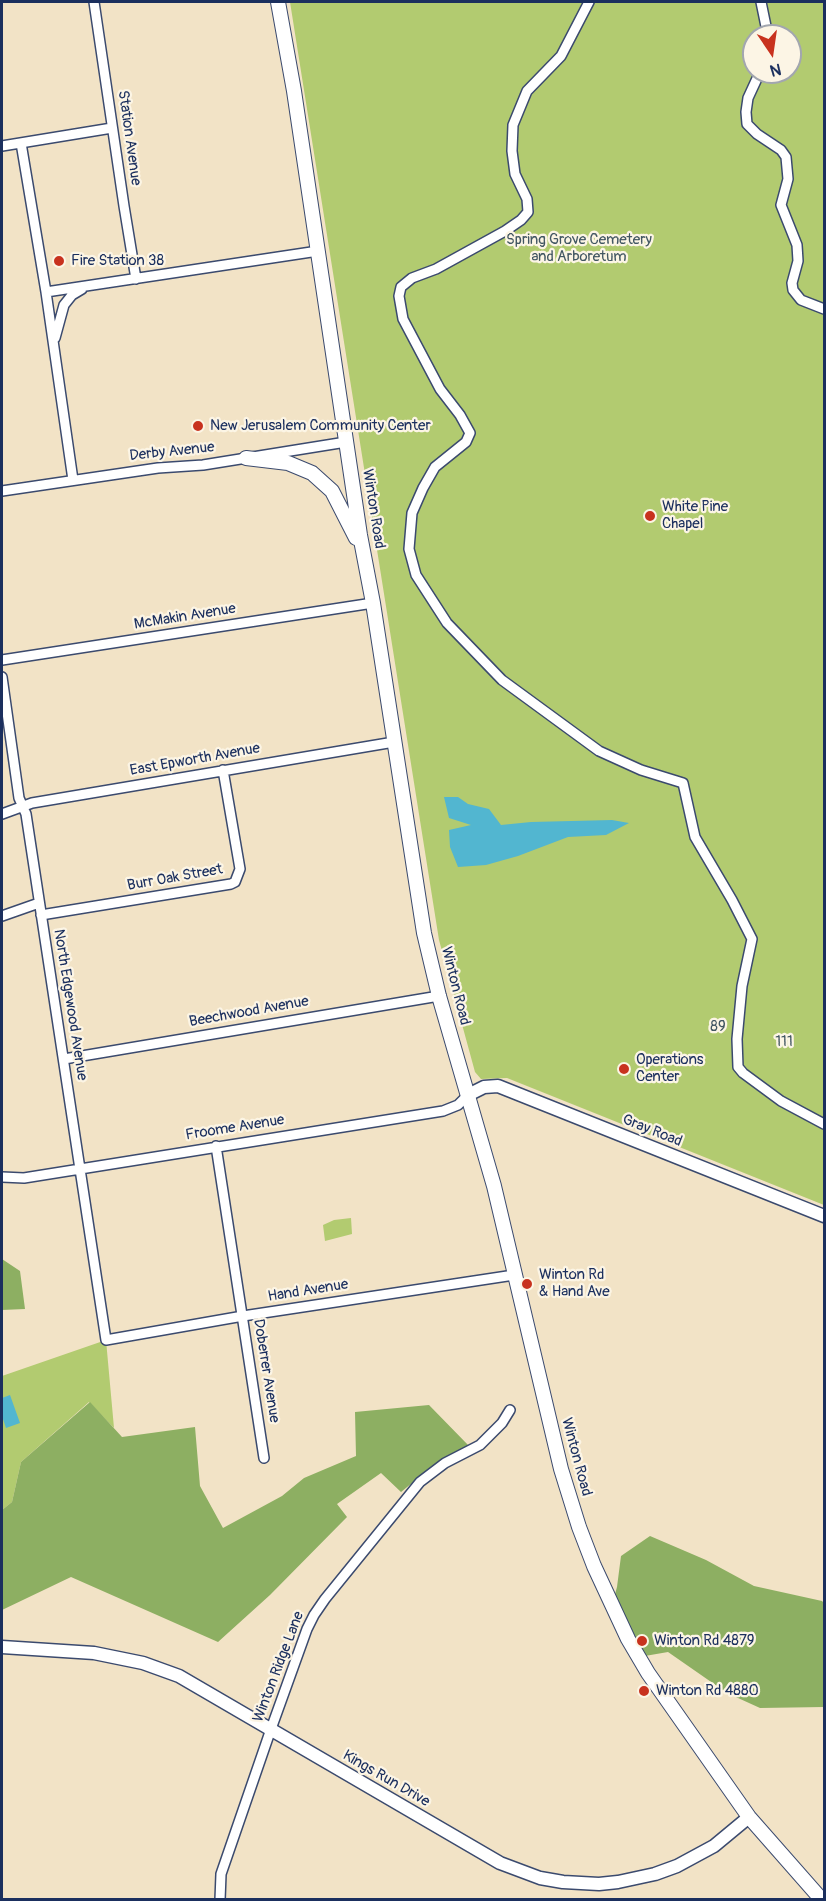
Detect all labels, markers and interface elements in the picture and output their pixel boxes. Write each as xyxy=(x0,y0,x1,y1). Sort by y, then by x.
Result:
north arrow xyxy=(742,24,802,84)
text: N xyxy=(768,59,783,81)
street label: Station Avenue xyxy=(113,89,145,187)
park label: Spring Grove Cemetery and Arboretum xyxy=(506,231,652,266)
place label: Fire Station 38 xyxy=(71,252,164,270)
marker: Fire Station 38 xyxy=(52,254,66,268)
place label: New Jerusalem Community Center xyxy=(210,417,431,435)
marker: New Jerusalem Community Center xyxy=(191,419,205,433)
street label: Derby Avenue xyxy=(129,439,215,465)
street label: Winton Road xyxy=(358,468,388,550)
place label: White Pine Chapel xyxy=(662,498,728,533)
marker: White Pine Chapel xyxy=(643,509,657,523)
street label: McMakin Avenue xyxy=(133,600,237,634)
street label: East Epworth Avenue xyxy=(129,740,261,780)
street label: Burr Oak Street xyxy=(126,861,224,895)
street label: North Edgewood Avenue xyxy=(49,928,91,1082)
street label: Winton Road xyxy=(437,945,473,1027)
street label: Beechwood Avenue xyxy=(188,993,310,1031)
park label: 89 xyxy=(710,1018,726,1036)
park label: 111 xyxy=(775,1033,793,1051)
place label: Operations Center xyxy=(636,1051,703,1086)
marker: Operations Center xyxy=(617,1062,631,1076)
street label: Froome Avenue xyxy=(184,1111,286,1145)
street label: Gray Road xyxy=(619,1111,685,1151)
place label: Winton Rd & Hand Ave xyxy=(539,1266,610,1301)
street label: Hand Avenue xyxy=(266,1276,350,1306)
marker: Winton Rd & Hand Ave xyxy=(520,1277,534,1291)
street label: Doberrer Avenue xyxy=(249,1318,283,1424)
street label: Winton Road xyxy=(557,1416,595,1498)
street label: Winton Ridge Lane xyxy=(250,1609,308,1725)
place label: Winton Rd 4879 xyxy=(654,1632,755,1650)
marker: Winton Rd 4879 xyxy=(635,1634,649,1648)
place label: Winton Rd 4880 xyxy=(656,1682,759,1700)
marker: Winton Rd 4880 xyxy=(637,1684,651,1698)
street label: Kings Run Drive xyxy=(339,1747,433,1811)

